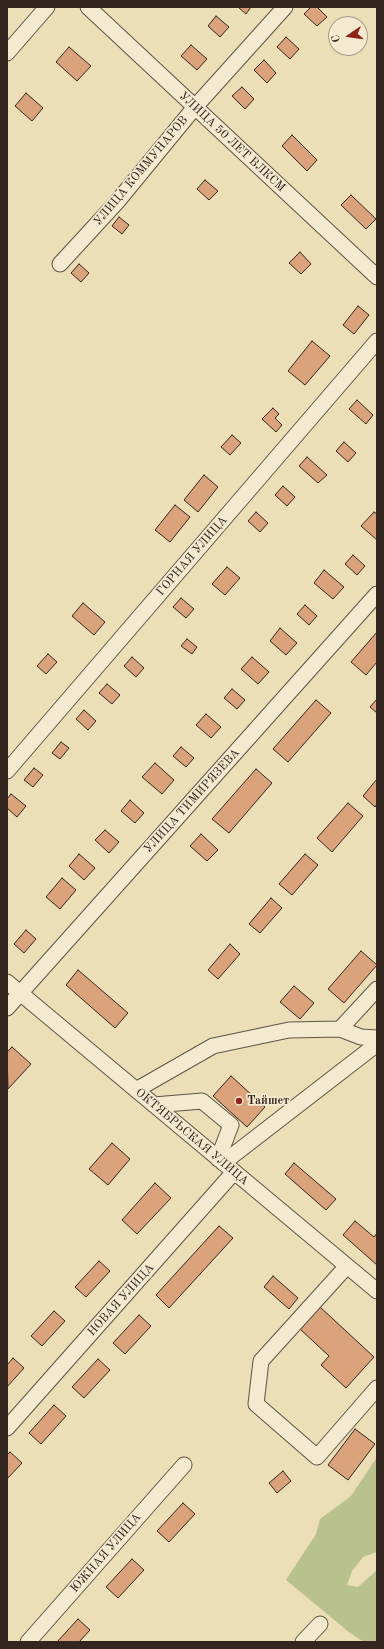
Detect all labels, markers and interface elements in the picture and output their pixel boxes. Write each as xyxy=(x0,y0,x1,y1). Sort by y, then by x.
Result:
north arrow xyxy=(328,16,368,56)
text: С xyxy=(331,34,343,43)
street label: УЛИЦА 50 ЛЕТ ВЛКСМ xyxy=(176,89,288,195)
street label: УЛИЦА КОММУНАРОВ xyxy=(91,113,191,229)
street label: ГОРНАЯ УЛИЦА xyxy=(153,513,231,599)
street label: УЛИЦА ТИМИРЯЗЕВА xyxy=(141,746,243,856)
street label: ОКТЯБРЬСКАЯ УЛИЦА xyxy=(132,1085,252,1189)
place label: Тайшет xyxy=(247,1094,289,1108)
marker: Тайшет xyxy=(234,1096,244,1106)
street label: НОВАЯ УЛИЦА xyxy=(85,1261,157,1339)
street label: ЮЖНАЯ УЛИЦА xyxy=(68,1510,144,1596)

